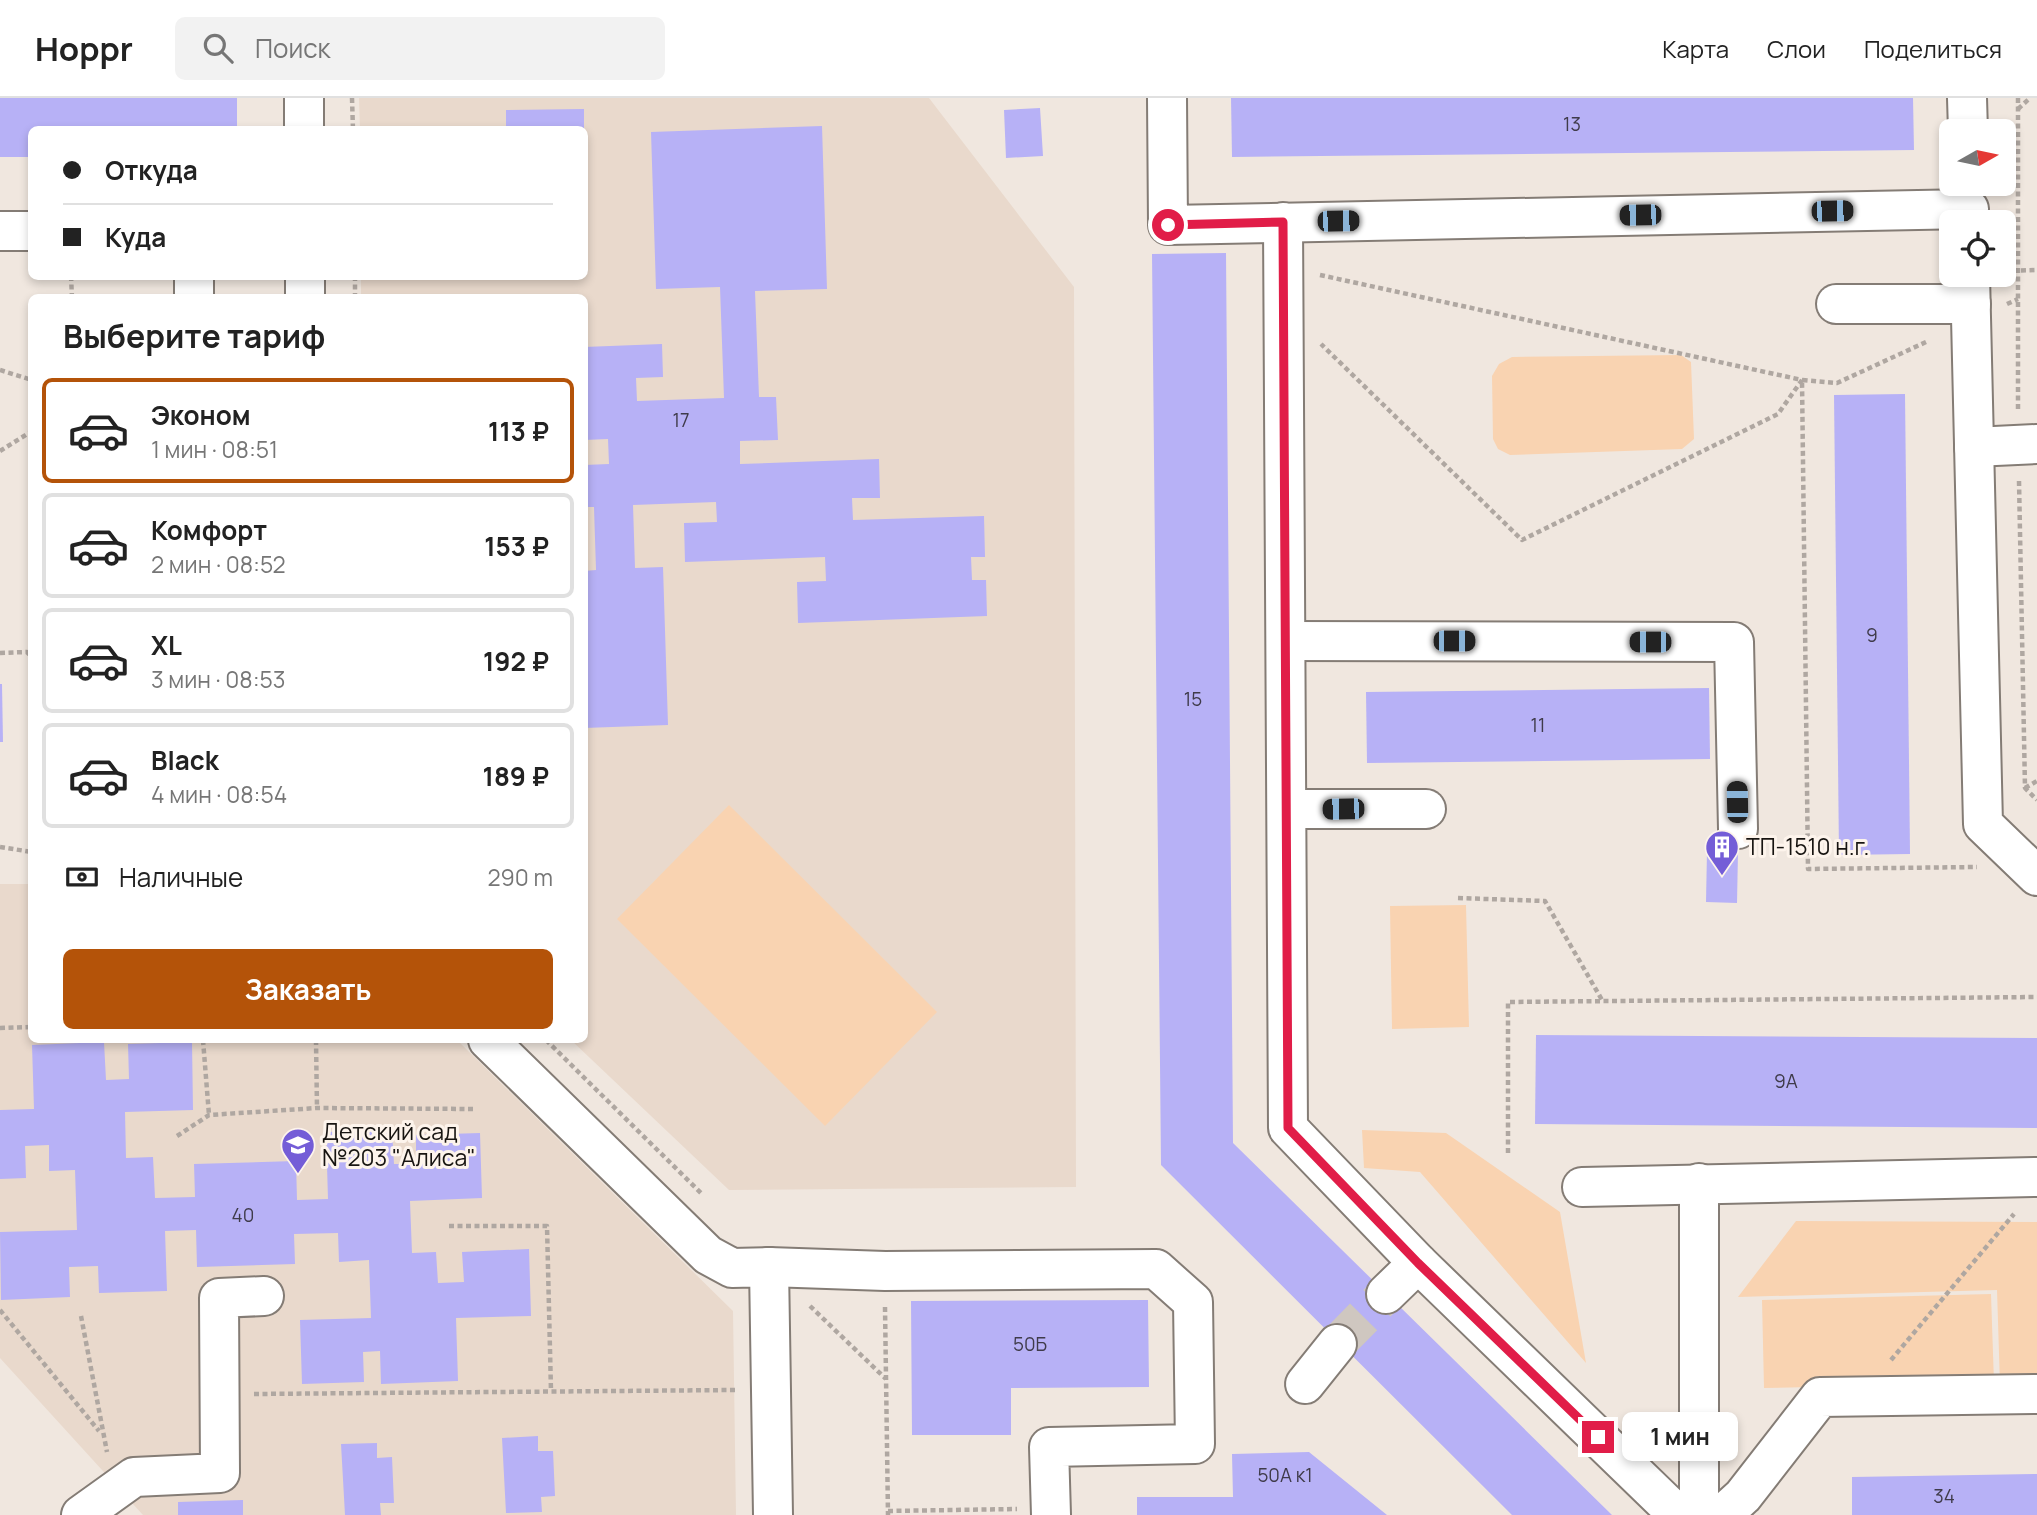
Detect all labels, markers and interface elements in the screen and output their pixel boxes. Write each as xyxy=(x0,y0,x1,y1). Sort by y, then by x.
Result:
search box xyxy=(175,17,665,80)
text: Hoppr xyxy=(35,26,133,71)
icon: search xyxy=(199,29,237,67)
text: Поиск xyxy=(255,30,330,66)
text: Карта xyxy=(1662,32,1729,65)
text: Слои xyxy=(1767,32,1826,65)
text: Поделиться xyxy=(1864,32,2002,65)
house number: 13 xyxy=(1563,111,1581,137)
north arrow xyxy=(1939,119,2016,196)
map controls xyxy=(1939,119,2016,287)
text: Откуда xyxy=(105,152,198,188)
car xyxy=(1811,200,1854,222)
car xyxy=(1619,204,1662,226)
route start xyxy=(1152,209,1184,241)
car xyxy=(1317,210,1360,232)
button: locate xyxy=(1939,210,2016,287)
text: Куда xyxy=(105,219,166,255)
text: Выберите тариф xyxy=(63,314,325,358)
text: Эконом xyxy=(151,397,251,433)
icon: car xyxy=(67,399,130,462)
house number: 17 xyxy=(673,407,689,433)
text: 113 ₽ xyxy=(488,413,549,449)
text: 1 мин · 08:51 xyxy=(151,433,278,465)
text: Комфорт xyxy=(151,512,267,548)
icon: car xyxy=(67,514,130,577)
text: 153 ₽ xyxy=(484,528,549,564)
text: 2 мин · 08:52 xyxy=(151,548,286,580)
house number: 9 xyxy=(1866,622,1878,648)
text: XL xyxy=(151,627,182,663)
icon: car xyxy=(67,629,130,692)
car xyxy=(1434,631,1476,652)
car xyxy=(1630,632,1672,653)
text: 192 ₽ xyxy=(483,643,549,679)
text: 3 мин · 08:53 xyxy=(151,663,286,695)
house number: 15 xyxy=(1184,686,1202,712)
house number: 11 xyxy=(1531,712,1545,738)
text: Black xyxy=(151,742,219,778)
icon: car xyxy=(67,744,130,807)
text: 189 ₽ xyxy=(483,758,549,794)
text: 4 мин · 08:54 xyxy=(151,778,287,810)
car xyxy=(1727,781,1748,823)
car xyxy=(1322,798,1365,820)
building icon: ТП-1510 н.г. xyxy=(1703,828,1741,877)
place label: ТП-1510 н.г. xyxy=(1746,830,1869,862)
icon: cash xyxy=(63,858,101,896)
text: Наличные xyxy=(119,859,243,895)
text: 290 m xyxy=(487,861,553,893)
button: Заказать xyxy=(63,949,553,1029)
house number: 9А xyxy=(1774,1068,1798,1094)
place label: Детский сад №203 "Алиса" xyxy=(322,1115,476,1173)
school or university icon: Детский сад №203 "Алиса" xyxy=(279,1126,317,1175)
house number: 40 xyxy=(232,1202,254,1228)
house number: 50Б xyxy=(1013,1331,1047,1357)
callout: 1 мин xyxy=(1622,1412,1738,1462)
text: 1 мин xyxy=(1650,1420,1710,1452)
route end xyxy=(1582,1421,1614,1453)
house number: 50А к1 xyxy=(1257,1462,1313,1488)
house number: 34 xyxy=(1933,1483,1955,1509)

